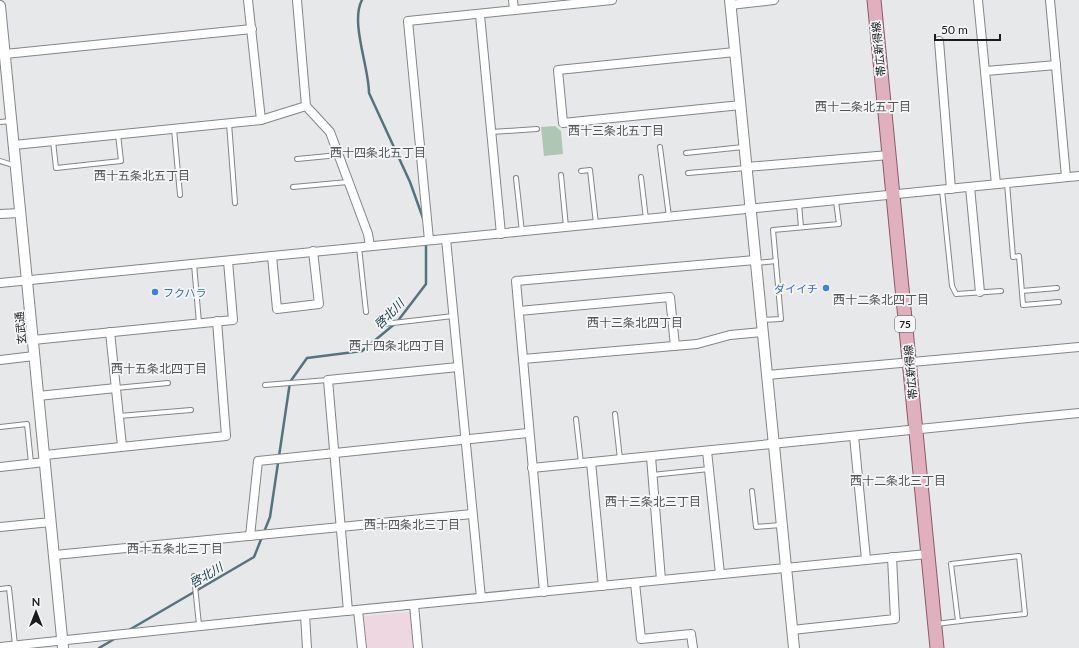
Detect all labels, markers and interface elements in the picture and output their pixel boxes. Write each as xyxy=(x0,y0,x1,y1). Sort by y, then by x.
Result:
scale bar xyxy=(935,16,1000,42)
street label: 帯広新得線 xyxy=(869,21,887,77)
text: 50 m xyxy=(941,22,968,37)
district label: 西十二条北五丁目 xyxy=(815,99,911,114)
district label: 西十三条北五丁目 xyxy=(568,123,664,138)
district label: 西十四条北五丁目 xyxy=(330,145,426,160)
district label: 西十五条北五丁目 xyxy=(94,168,190,183)
place label: ダイイチ xyxy=(774,282,818,295)
marker: ダイイチ xyxy=(821,283,831,293)
place label: フクハラ xyxy=(163,286,206,299)
marker: フクハラ xyxy=(150,287,160,297)
district label: 西十二条北四丁目 xyxy=(833,292,929,307)
water label: 啓北川 xyxy=(371,294,408,332)
street label: 玄武通 xyxy=(12,311,28,345)
district label: 西十三条北四丁目 xyxy=(587,315,683,330)
road number: 75 xyxy=(895,316,915,332)
district label: 西十四条北四丁目 xyxy=(349,338,445,353)
street label: 帯広新得線 xyxy=(901,344,919,400)
district label: 西十五条北四丁目 xyxy=(111,361,207,376)
district label: 西十二条北三丁目 xyxy=(850,473,946,488)
district label: 西十三条北三丁目 xyxy=(605,494,701,509)
district label: 西十四条北三丁目 xyxy=(364,517,460,532)
district label: 西十五条北三丁目 xyxy=(127,541,223,556)
water label: 啓北川 xyxy=(187,558,227,591)
north arrow xyxy=(16,592,56,632)
text: N xyxy=(32,595,40,608)

